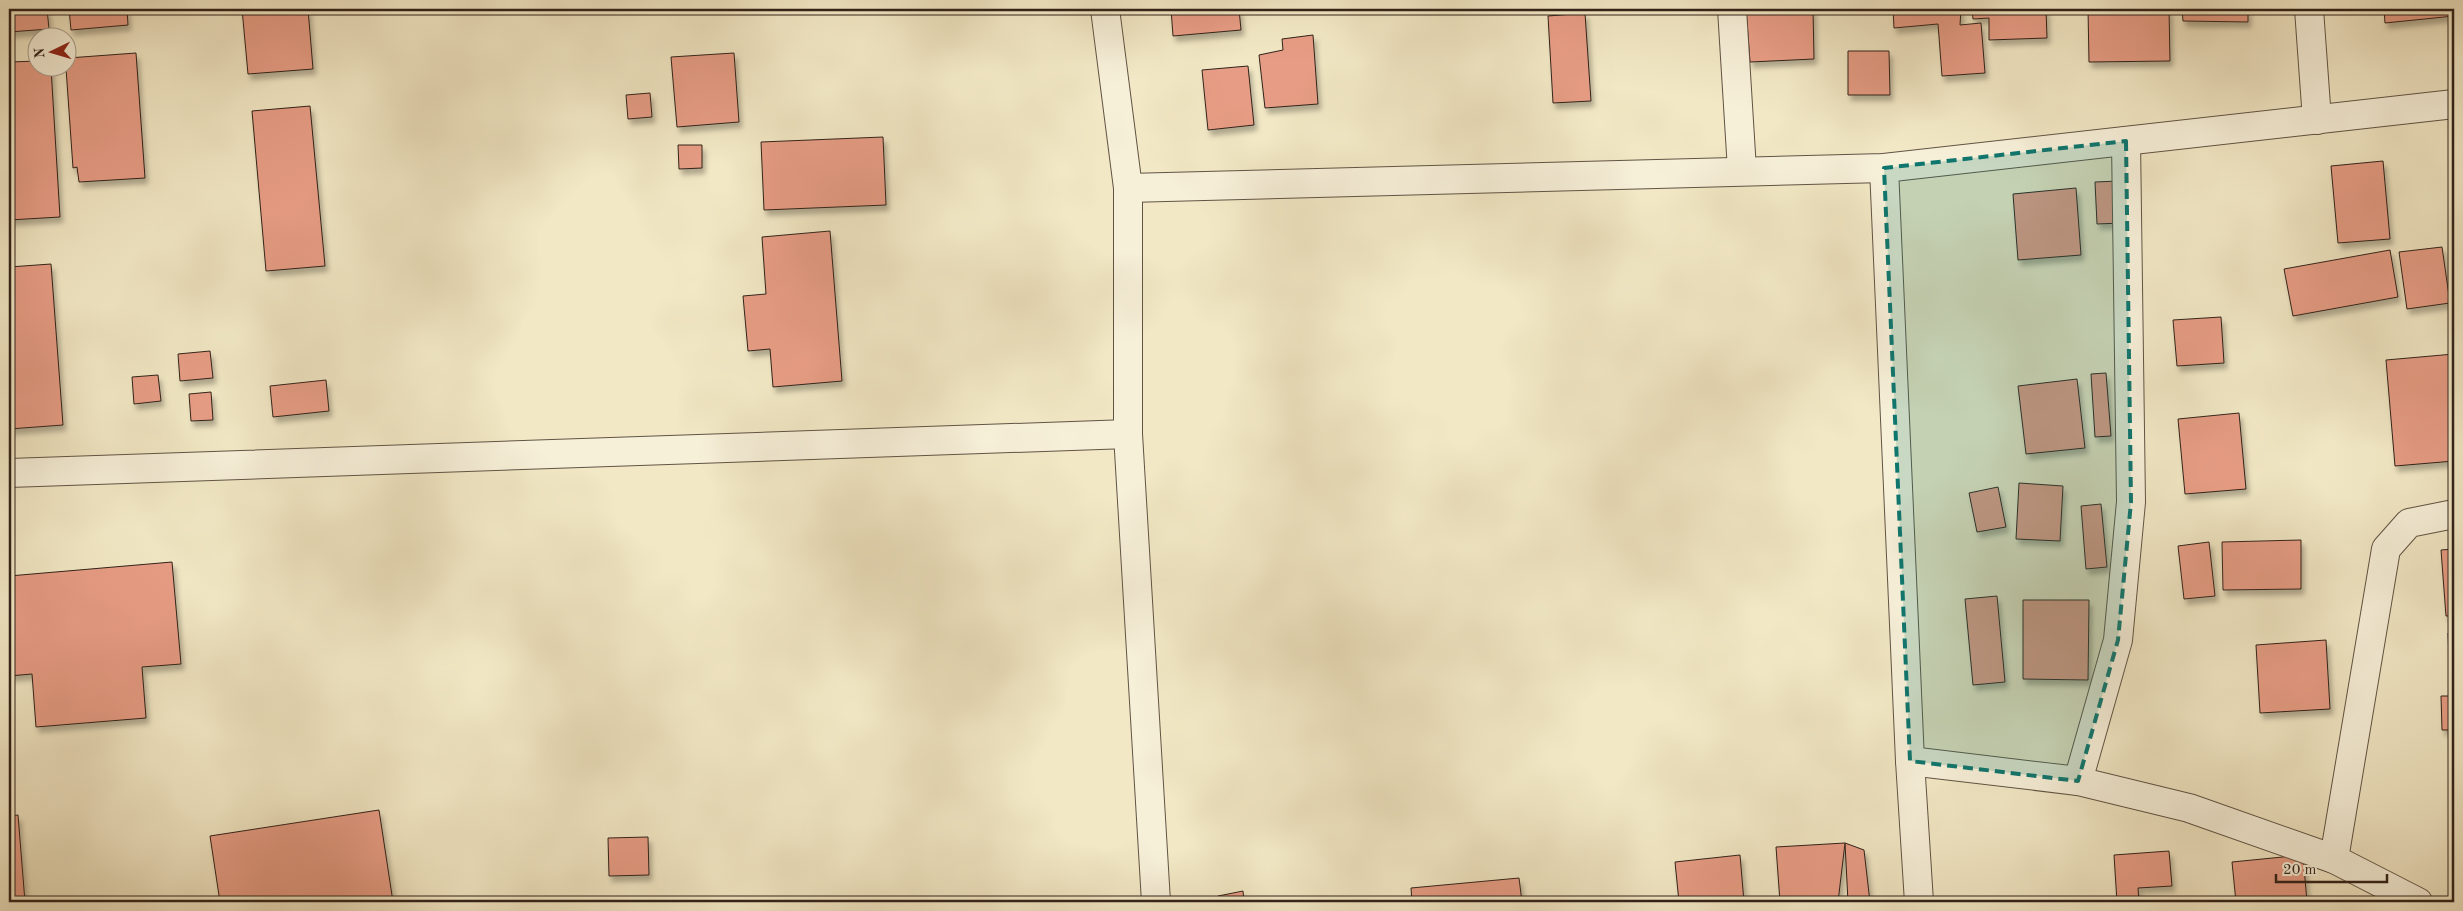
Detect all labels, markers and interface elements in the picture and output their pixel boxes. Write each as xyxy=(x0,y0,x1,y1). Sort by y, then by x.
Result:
north arrow xyxy=(28,28,78,78)
text: N xyxy=(33,47,47,59)
scale bar xyxy=(2276,851,2387,883)
text: 20 m xyxy=(2283,863,2317,878)

